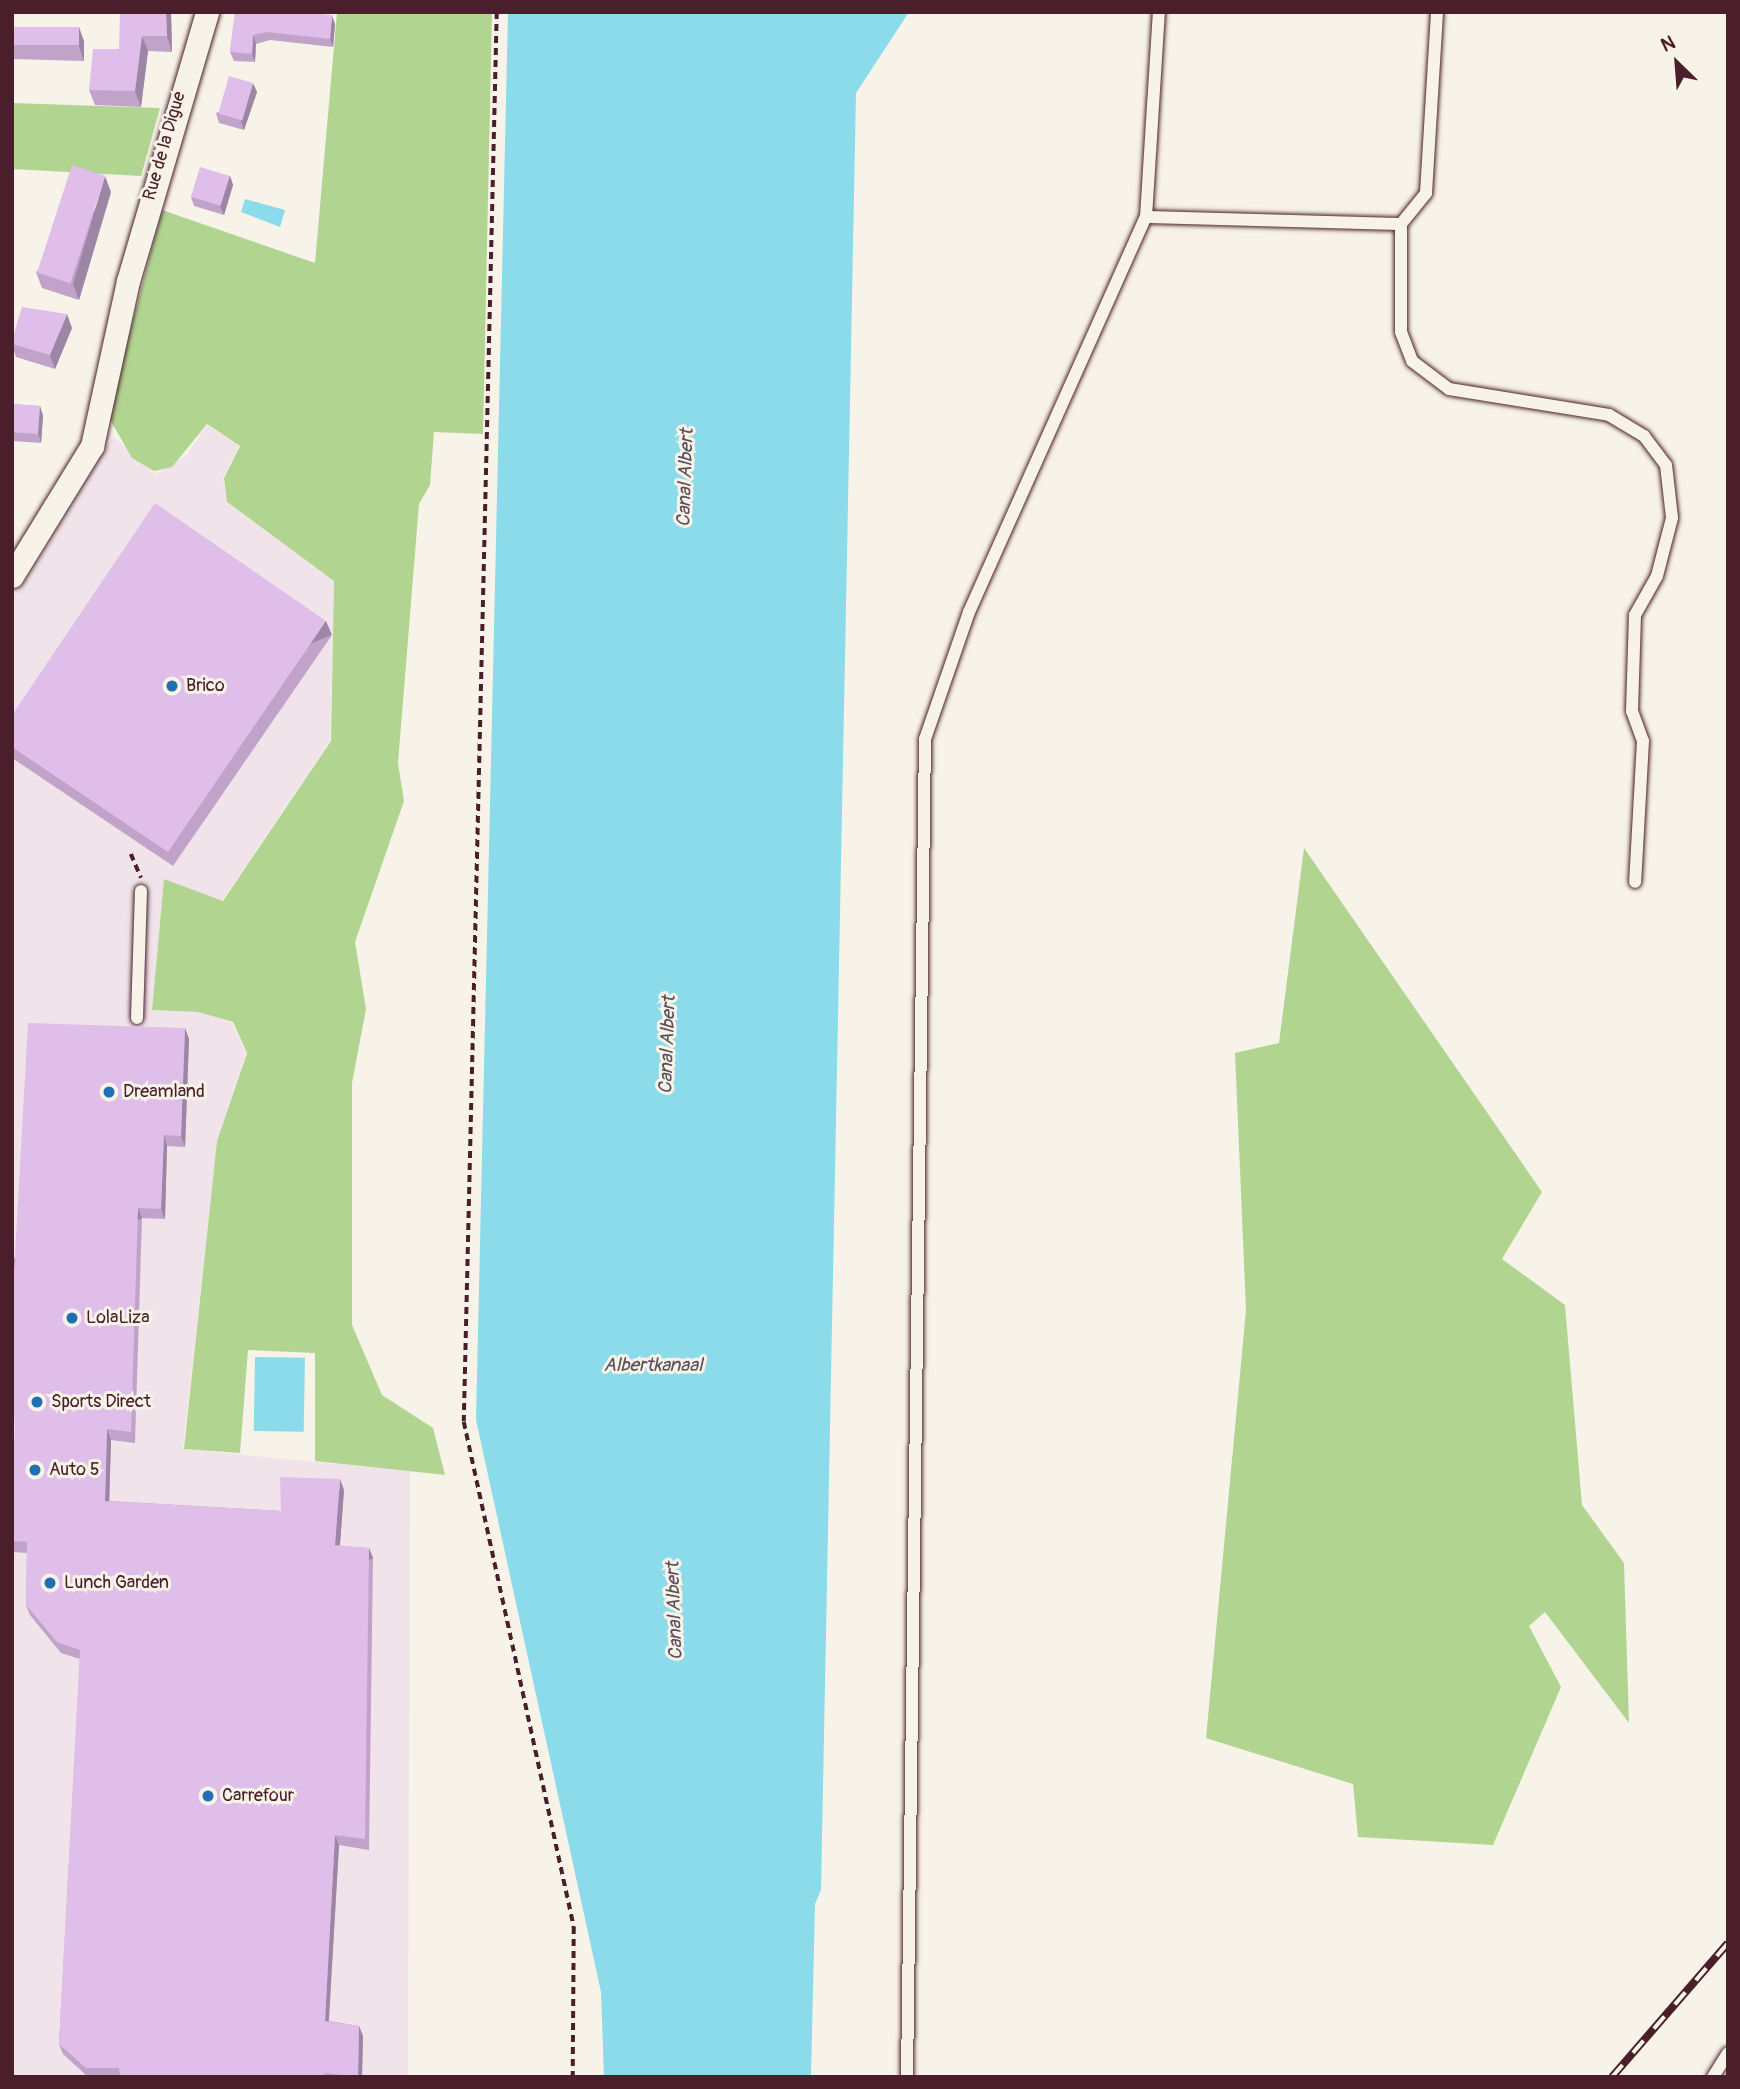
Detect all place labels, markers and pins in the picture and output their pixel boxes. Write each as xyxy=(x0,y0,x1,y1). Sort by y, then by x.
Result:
place label: Brico xyxy=(186,675,225,697)
marker: Brico xyxy=(164,678,180,694)
place label: Dreamland xyxy=(123,1081,205,1103)
marker: Dreamland xyxy=(101,1084,117,1100)
place label: LolaLiza xyxy=(86,1307,150,1329)
marker: LolaLiza xyxy=(64,1310,80,1326)
place label: Sports Direct xyxy=(51,1391,151,1413)
marker: Sports Direct xyxy=(29,1394,45,1410)
place label: Auto 5 xyxy=(49,1459,100,1481)
marker: Auto 5 xyxy=(27,1462,43,1478)
place label: Lunch Garden xyxy=(64,1572,169,1594)
marker: Lunch Garden xyxy=(42,1575,58,1591)
place label: Carrefour xyxy=(222,1785,294,1807)
marker: Carrefour xyxy=(200,1788,216,1804)

